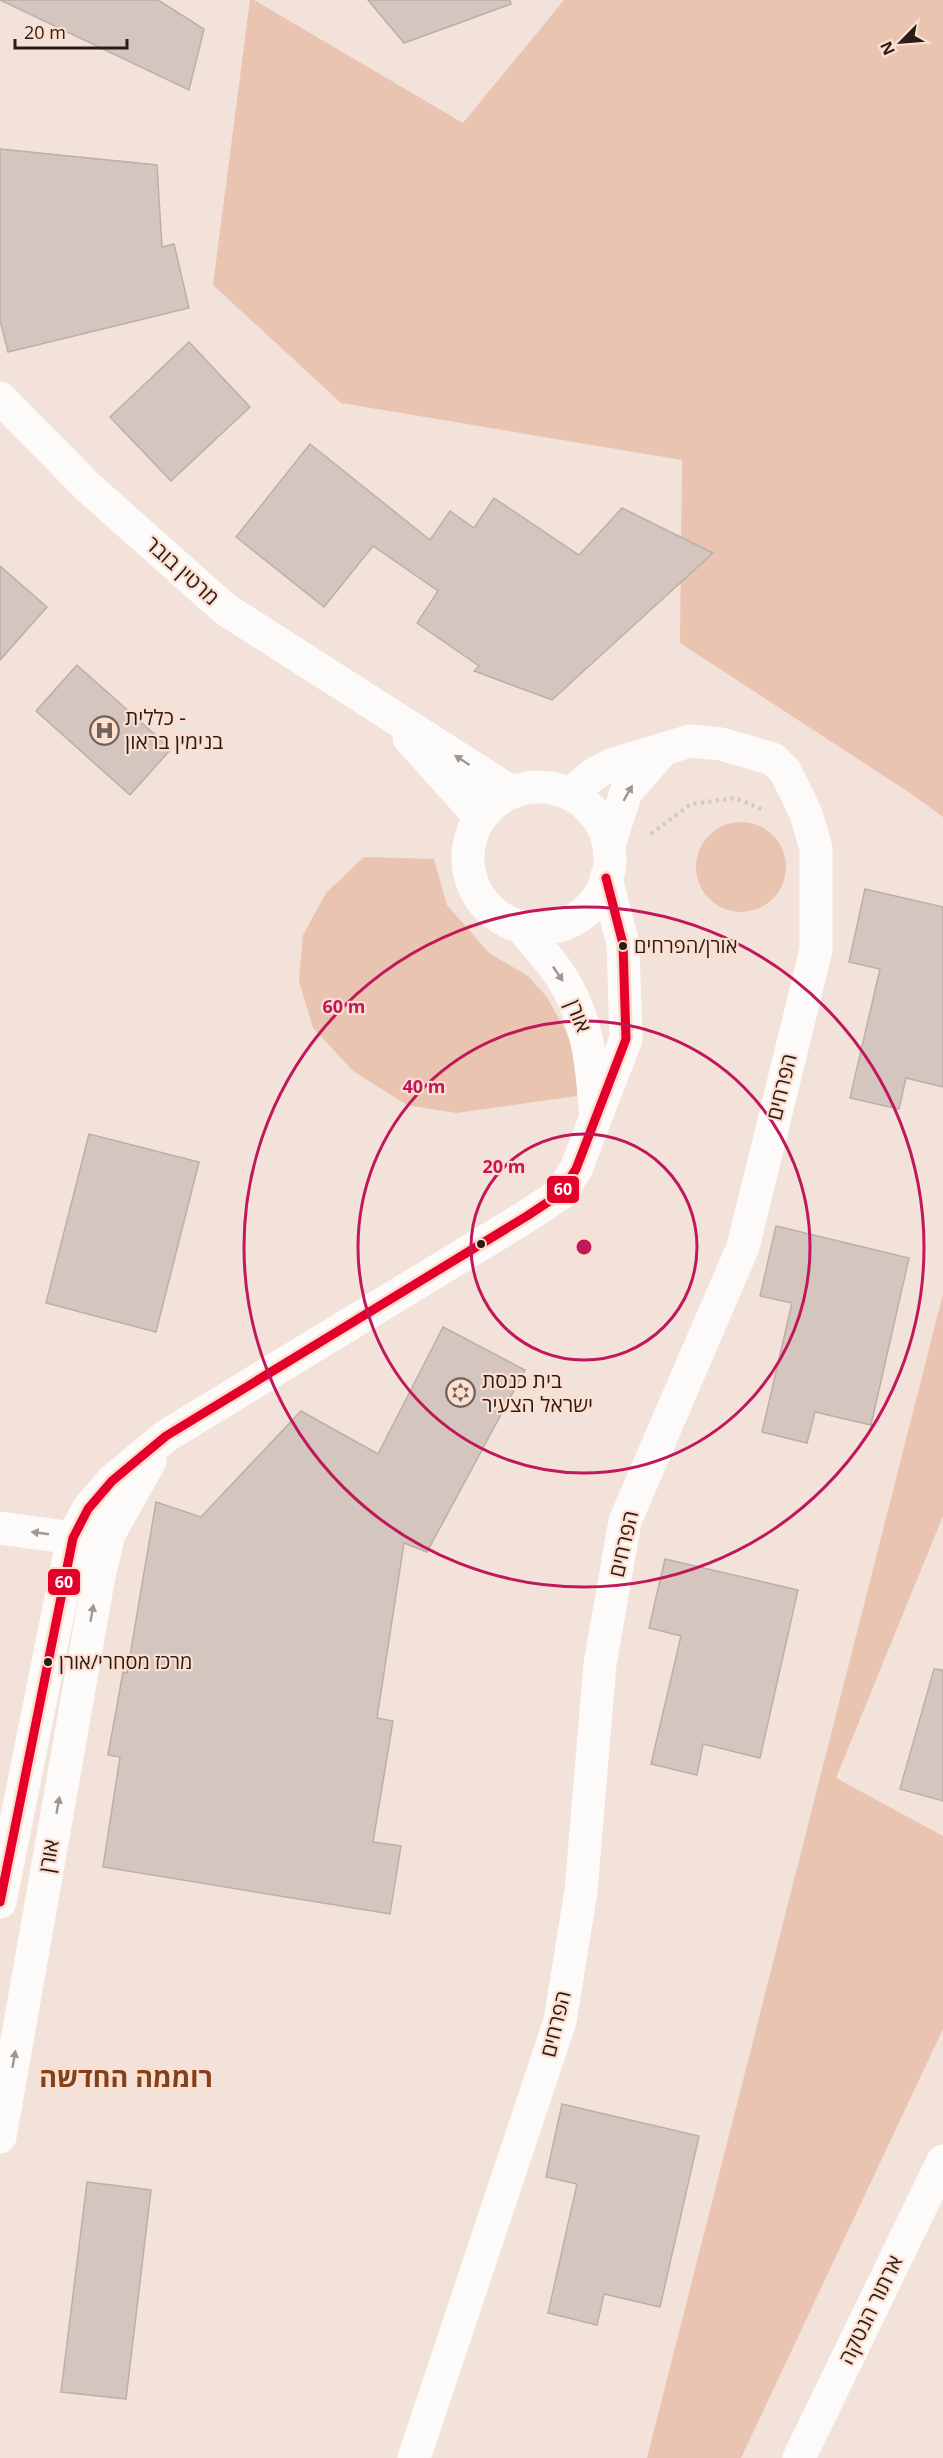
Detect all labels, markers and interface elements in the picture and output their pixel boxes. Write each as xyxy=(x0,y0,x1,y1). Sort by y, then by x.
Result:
scale bar xyxy=(15,12,128,50)
north arrow xyxy=(871,12,931,72)
text: 20 m xyxy=(24,20,66,44)
text: N xyxy=(875,38,900,59)
street label: מרטין בובר xyxy=(140,530,226,611)
place label: כללית - בנימין בראון xyxy=(125,703,223,755)
hospital icon: כללית - בנימין בראון xyxy=(88,714,120,746)
one-way arrow xyxy=(454,754,470,765)
one-way arrow xyxy=(623,784,633,801)
place label: אורן/הפרחים xyxy=(634,932,737,959)
marker: אורן/הפרחים xyxy=(617,940,629,952)
one-way arrow xyxy=(552,966,563,982)
text: 60 m xyxy=(323,994,365,1018)
street label: אורן xyxy=(560,995,598,1036)
street label: הפרחים xyxy=(759,1051,803,1123)
text: 40 m xyxy=(403,1074,445,1098)
text: 20 m xyxy=(483,1154,525,1178)
line badge: 60 xyxy=(546,1175,580,1204)
text: 60 xyxy=(554,1178,572,1200)
centre of rings xyxy=(574,1237,594,1257)
unlabelled marker xyxy=(475,1238,487,1250)
place label: בית כנסת ישראל הצעיר xyxy=(482,1366,593,1418)
synagogue icon: בית כנסת ישראל הצעיר xyxy=(445,1377,477,1409)
street label: הפרחים xyxy=(602,1508,644,1580)
one-way arrow xyxy=(31,1529,50,1538)
line badge: 60 xyxy=(47,1568,81,1596)
text: 60 xyxy=(55,1571,73,1593)
one-way arrow xyxy=(88,1603,97,1622)
place label: מרכז מסחרי/אורן xyxy=(59,1648,192,1675)
marker: מרכז מסחרי/אורן xyxy=(42,1656,54,1668)
one-way arrow xyxy=(54,1795,63,1814)
street label: אורן xyxy=(31,1837,65,1875)
street label: הפרחים xyxy=(533,1988,577,2060)
one-way arrow xyxy=(10,2049,19,2068)
district label: רוממה החדשה xyxy=(39,2058,213,2095)
street label: ארתור הנטקה xyxy=(832,2250,909,2369)

